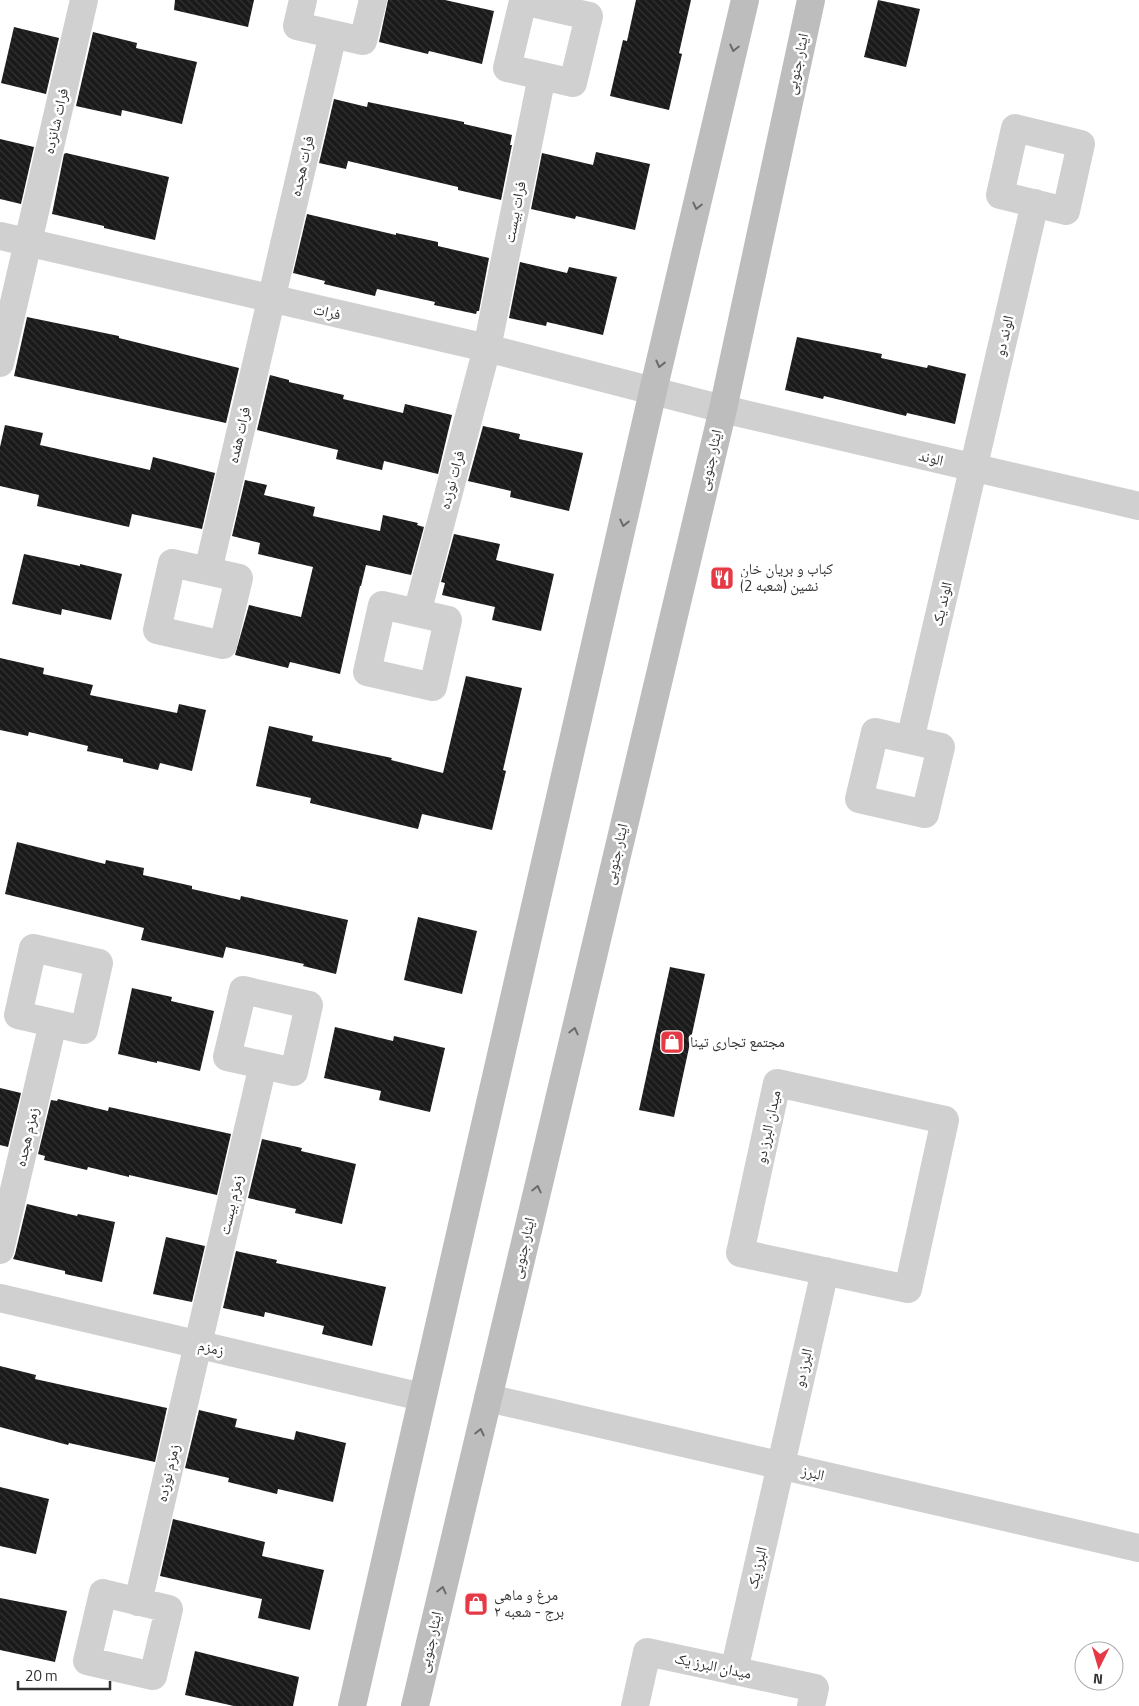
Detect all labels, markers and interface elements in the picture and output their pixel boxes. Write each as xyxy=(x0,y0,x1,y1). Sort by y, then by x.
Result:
street label: ایثار جنوبی xyxy=(779,31,814,97)
one-way arrow xyxy=(729,43,740,52)
street label: فرات شانزده xyxy=(37,86,74,156)
street label: فرات هجده xyxy=(283,133,320,199)
street label: فرات بیست xyxy=(497,179,532,245)
one-way arrow xyxy=(692,201,703,210)
street label: فرات xyxy=(311,297,343,326)
street label: الوند دو xyxy=(988,313,1019,359)
one-way arrow xyxy=(655,360,666,369)
street label: فرات هفده xyxy=(221,404,256,465)
street label: ایثار جنوبی xyxy=(691,427,728,493)
street label: الوند xyxy=(916,443,946,472)
street label: فرات نوزده xyxy=(433,448,470,512)
one-way arrow xyxy=(619,518,630,527)
place label: کباب و بریان خان نشین (شعبه 2) xyxy=(740,557,833,597)
restaurant icon: کباب و بریان خان نشین (شعبه 2) xyxy=(709,565,735,591)
street label: الوند یک xyxy=(925,579,958,628)
street label: ایثار جنوبی xyxy=(597,821,634,887)
one-way arrow xyxy=(568,1026,579,1035)
shop icon: مجتمع تجاری تینا xyxy=(659,1029,685,1055)
place label: مجتمع تجاری تینا xyxy=(690,1030,785,1053)
street label: میدان البرز دو xyxy=(749,1088,787,1166)
street label: زمزم هجده xyxy=(9,1105,45,1169)
street label: زمزم بیست xyxy=(212,1172,249,1237)
one-way arrow xyxy=(531,1184,542,1193)
street label: ایثار جنوبی xyxy=(504,1215,541,1281)
street label: زمزم xyxy=(196,1333,227,1362)
street label: البرز دو xyxy=(787,1346,818,1390)
one-way arrow xyxy=(474,1428,485,1437)
street label: زمزم نوزده xyxy=(150,1442,185,1504)
street label: البرز xyxy=(798,1458,827,1486)
street label: البرز یک xyxy=(740,1544,773,1591)
place label: مرغ و ماهی برج - شعبه ۲ xyxy=(494,1583,564,1623)
one-way arrow xyxy=(436,1586,447,1595)
shop icon: مرغ و ماهی برج - شعبه ۲ xyxy=(463,1591,489,1617)
street label: ایثار جنوبی xyxy=(411,1609,448,1675)
north arrow xyxy=(1074,1641,1124,1691)
street label: میدان البرز یک xyxy=(673,1646,754,1685)
scale bar xyxy=(18,1658,110,1690)
text: 20 m xyxy=(25,1664,58,1687)
text: N xyxy=(1092,1669,1104,1690)

